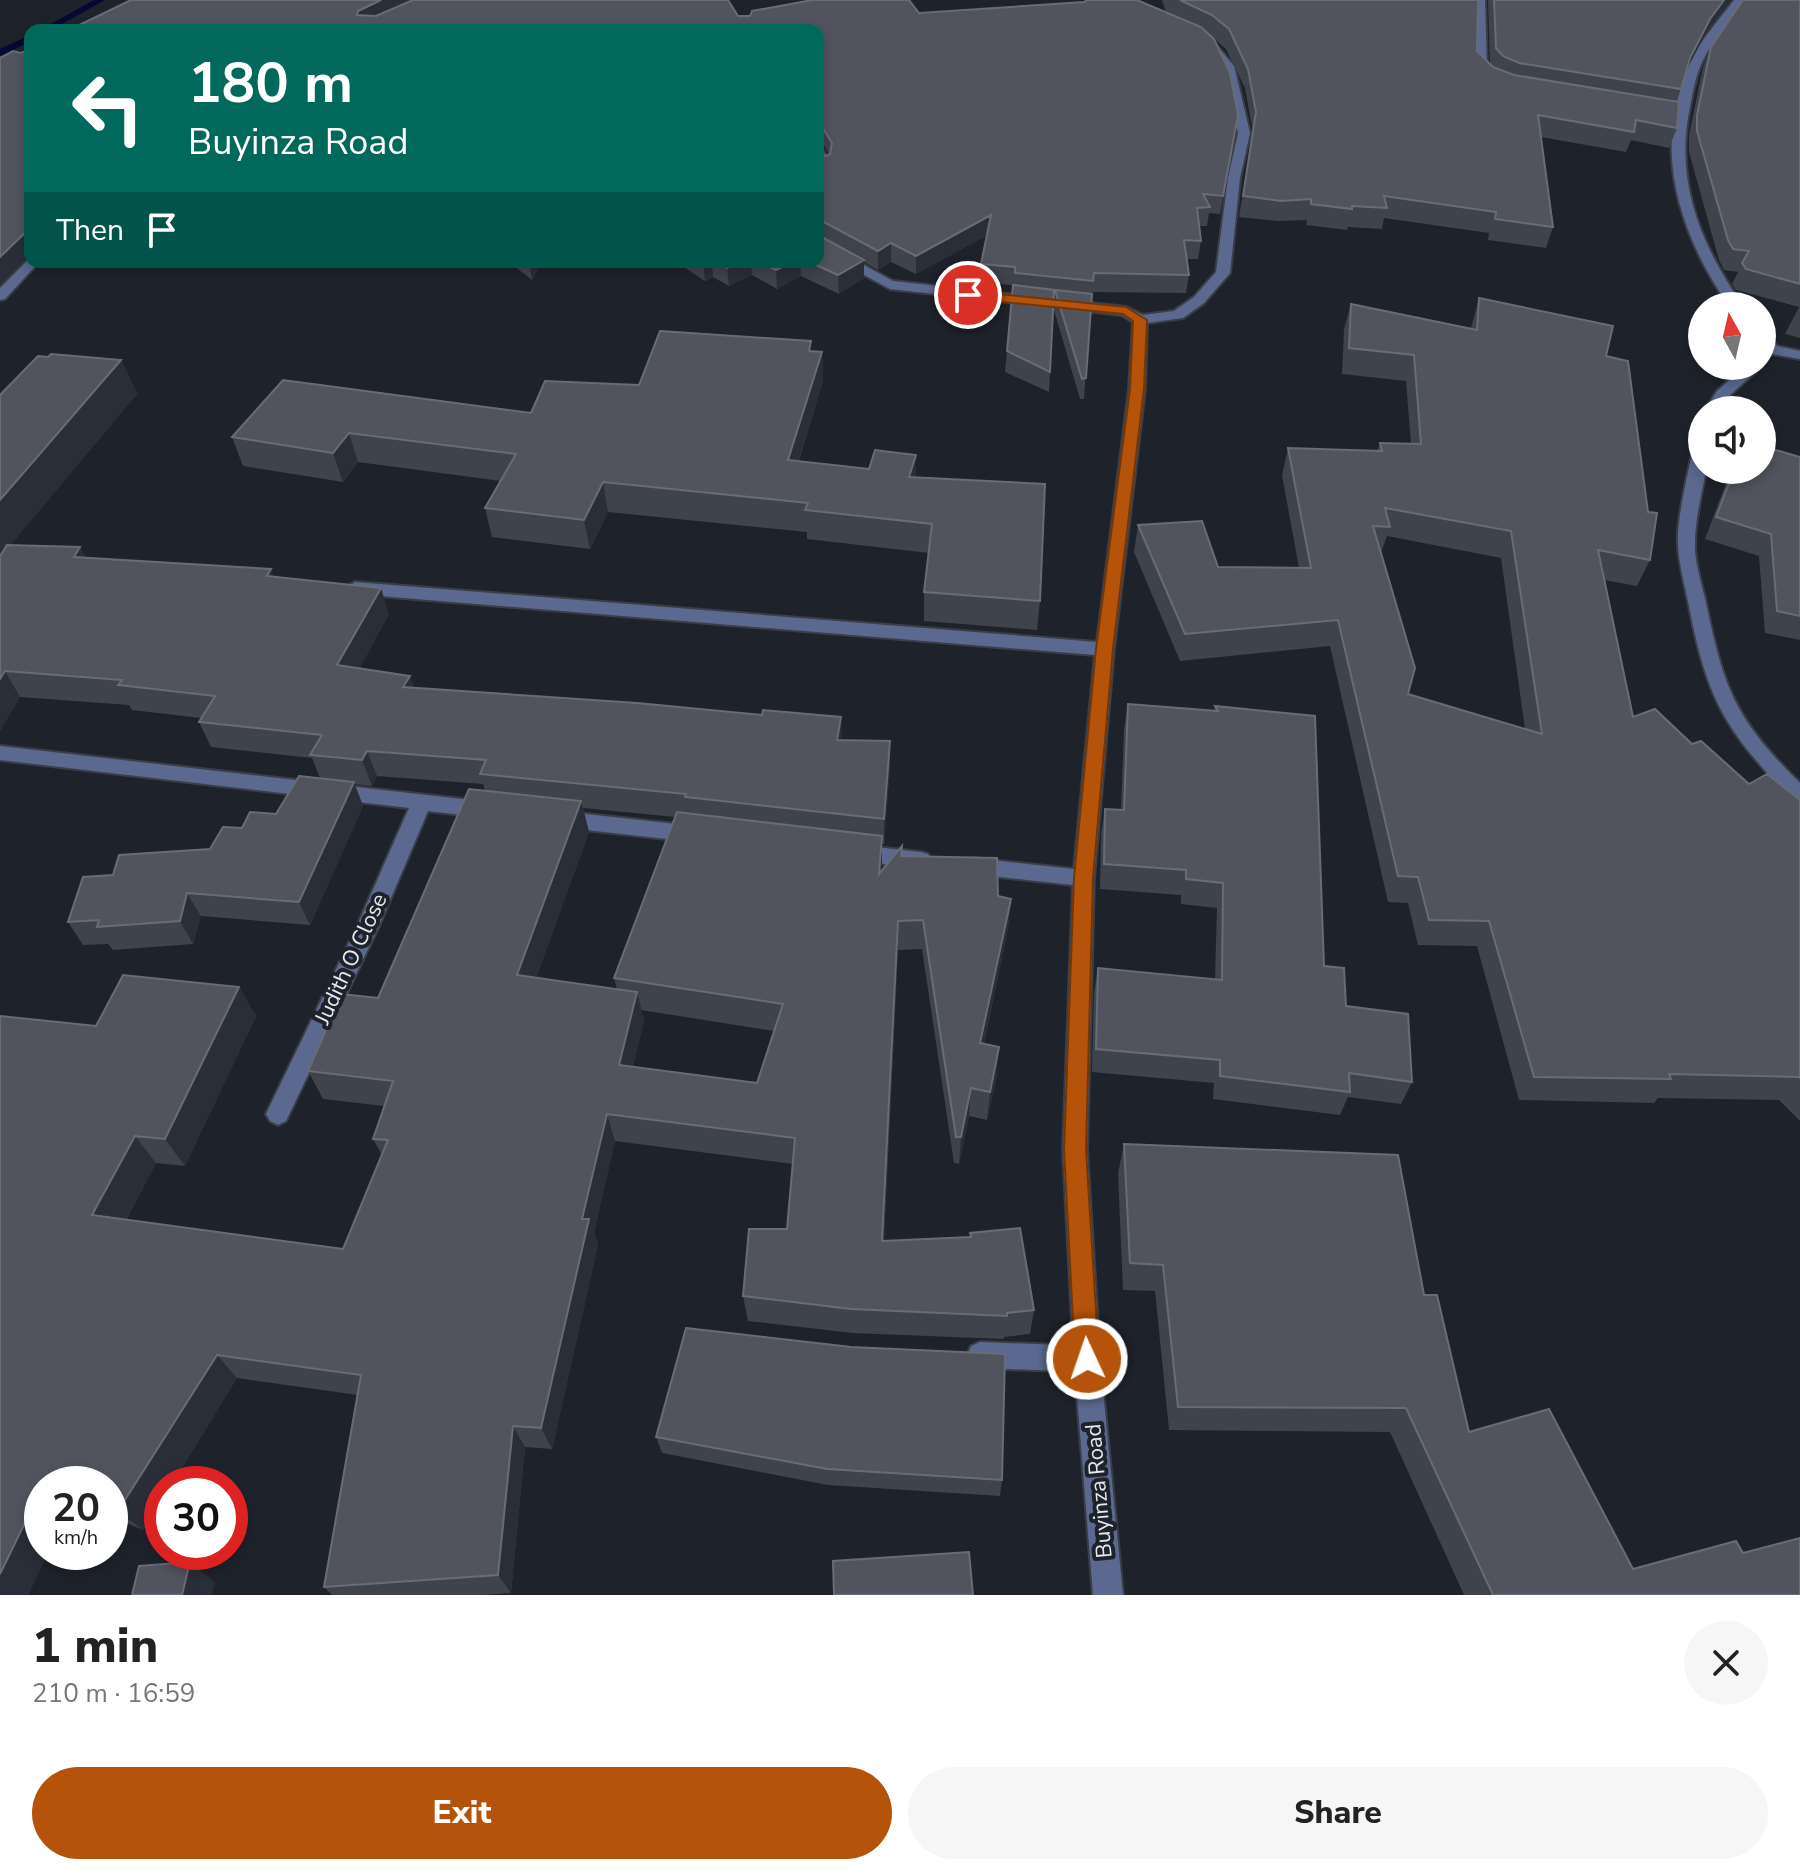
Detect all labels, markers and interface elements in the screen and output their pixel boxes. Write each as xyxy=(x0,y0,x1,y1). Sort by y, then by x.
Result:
text: 180 m xyxy=(188,45,353,122)
icon: left xyxy=(56,56,160,160)
text: Buyinza Road xyxy=(188,118,408,167)
icon: arrive xyxy=(140,208,184,252)
text: Then xyxy=(56,210,124,251)
pin xyxy=(934,261,1002,329)
icon: arrive xyxy=(946,273,990,317)
north arrow xyxy=(1688,292,1776,380)
map controls xyxy=(1688,292,1776,484)
button: sound xyxy=(1688,396,1776,484)
street label: Judith O Close xyxy=(307,889,394,1030)
position arrow xyxy=(1045,1317,1129,1401)
street label: Buyinza Road xyxy=(1078,1423,1120,1559)
speed limit sign: 30 xyxy=(144,1466,248,1570)
text: 20 xyxy=(52,1481,100,1535)
text: km/h xyxy=(54,1524,98,1551)
text: 1 min xyxy=(32,1613,158,1679)
button: close xyxy=(1684,1621,1768,1705)
text: 210 m · 16:59 xyxy=(32,1676,195,1711)
button: Exit xyxy=(32,1767,892,1859)
button: Share xyxy=(908,1767,1768,1859)

